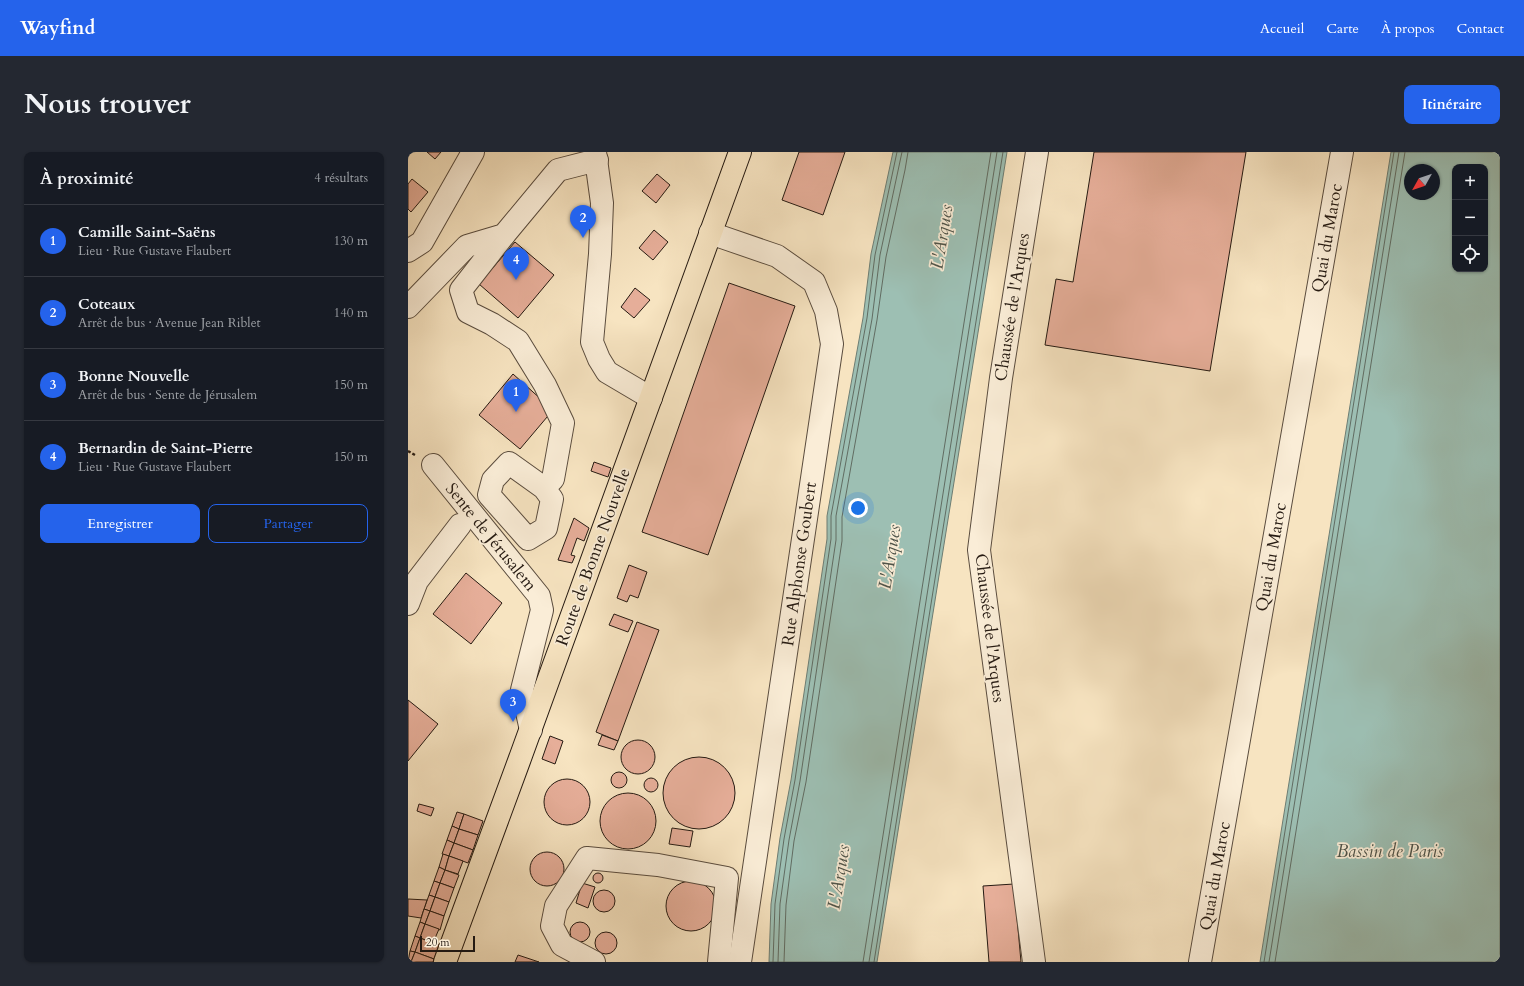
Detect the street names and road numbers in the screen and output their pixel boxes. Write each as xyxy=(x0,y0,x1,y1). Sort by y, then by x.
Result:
street label: Quai du Maroc xyxy=(1306,182,1348,294)
street label: Chaussée de l'Arques xyxy=(989,231,1035,383)
street label: Route de Bonne Nouvelle xyxy=(550,465,636,649)
street label: Sente de Jérusalem xyxy=(440,478,542,597)
street label: Rue Alphonse Goubert xyxy=(776,480,822,647)
street label: Quai du Maroc xyxy=(1250,501,1292,613)
street label: Chaussée de l'Arques xyxy=(969,552,1011,704)
street label: Quai du Maroc xyxy=(1194,820,1236,932)

